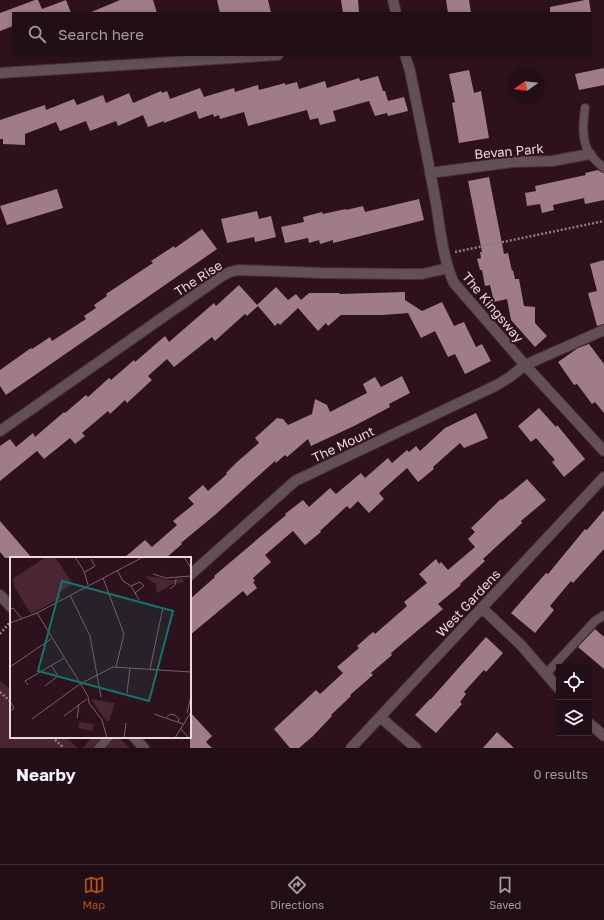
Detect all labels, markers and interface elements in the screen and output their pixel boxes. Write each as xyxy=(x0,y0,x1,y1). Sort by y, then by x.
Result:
search box xyxy=(12,12,592,56)
icon: search xyxy=(26,23,48,45)
text: Search here xyxy=(58,25,144,43)
north arrow xyxy=(508,68,544,104)
street label: Bevan Park xyxy=(474,140,545,162)
street label: The Rise xyxy=(171,257,225,299)
street label: The Kingsway xyxy=(459,269,527,346)
street label: The Mount xyxy=(309,423,377,465)
inset map xyxy=(10,557,191,738)
street label: West Gardens xyxy=(433,566,503,640)
map controls xyxy=(556,664,592,736)
button: locate xyxy=(556,664,592,700)
button: layers xyxy=(556,700,592,736)
text: Nearby xyxy=(16,764,76,785)
text: 0 results xyxy=(533,766,588,782)
tab: Map xyxy=(83,874,105,911)
tab: Directions xyxy=(270,874,324,911)
tab: Saved xyxy=(489,874,521,911)

